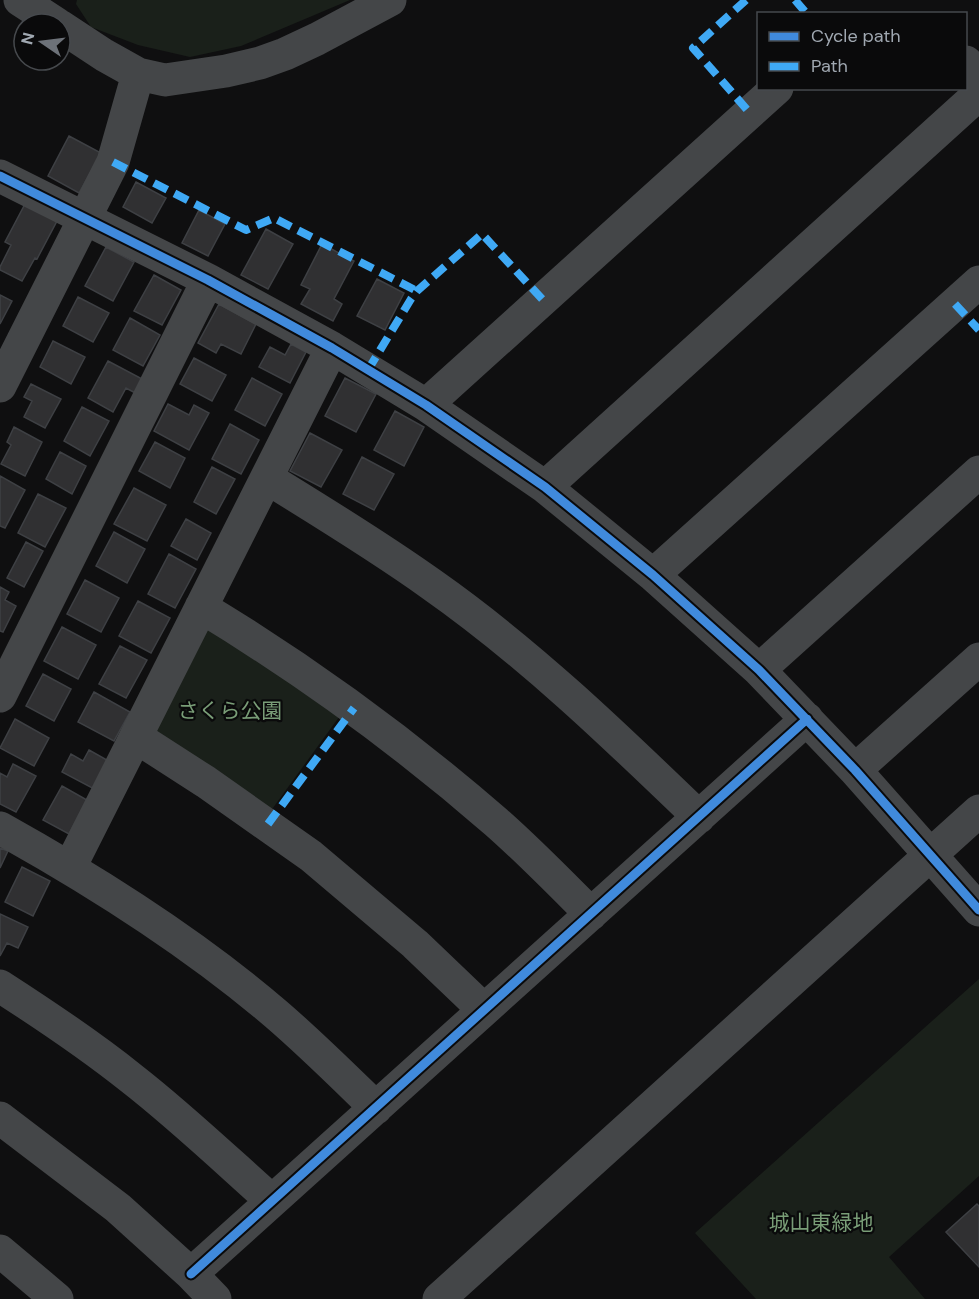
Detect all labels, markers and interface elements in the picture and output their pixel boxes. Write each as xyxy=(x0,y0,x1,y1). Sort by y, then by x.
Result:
north arrow xyxy=(12,12,72,72)
legend xyxy=(757,12,967,90)
text: Cycle path xyxy=(811,24,901,48)
text: N xyxy=(16,30,40,47)
text: Path xyxy=(811,54,848,78)
park label: さくら公園 xyxy=(178,697,283,725)
park label: 城山東緑地 xyxy=(769,1209,874,1237)

